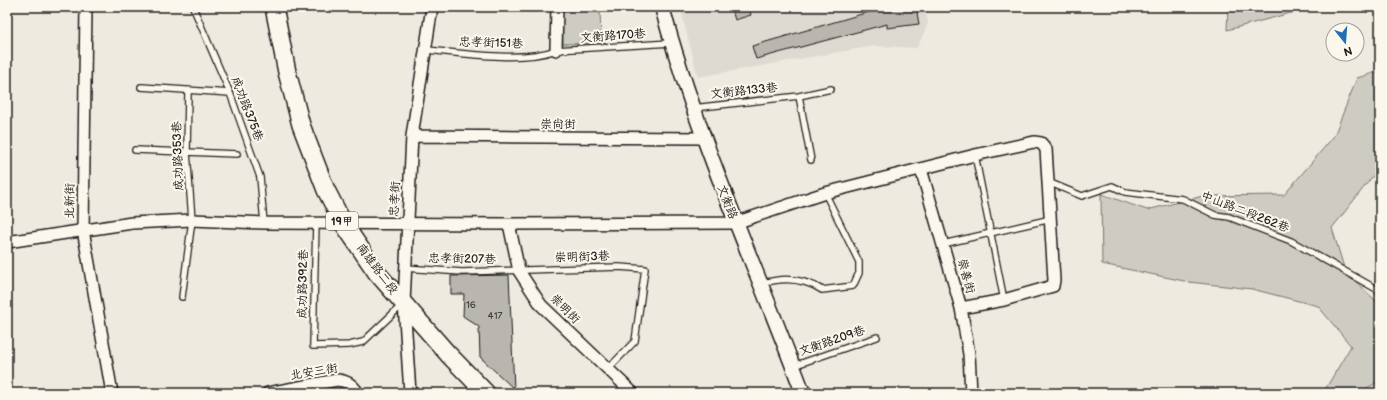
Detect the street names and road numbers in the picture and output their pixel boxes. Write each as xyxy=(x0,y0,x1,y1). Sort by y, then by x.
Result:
street label: 文衡路170巷 xyxy=(580,26,646,46)
street label: 忠孝街151巷 xyxy=(459,34,523,52)
street label: 成功路375巷 xyxy=(228,74,266,144)
street label: 文衡路133巷 xyxy=(710,80,778,102)
street label: 崇尚街 xyxy=(540,117,576,132)
street label: 成功路353巷 xyxy=(169,121,187,191)
street label: 忠孝街 xyxy=(387,181,403,217)
street label: 北新街 xyxy=(62,183,78,219)
street label: 文衡路 xyxy=(714,183,740,221)
street label: 中山路二段262巷 xyxy=(1199,188,1291,236)
road number: 19甲 xyxy=(326,212,358,230)
street label: 南雄路二段 xyxy=(353,241,401,297)
street label: 成功路392巷 xyxy=(295,249,311,319)
street label: 崇明街3巷 xyxy=(554,249,610,265)
street label: 忠孝街207巷 xyxy=(428,251,496,267)
street label: 崇善街 xyxy=(954,257,978,295)
street label: 崇明街 xyxy=(547,291,583,327)
street label: 文衡路209巷 xyxy=(797,323,867,359)
street label: 北安三街 xyxy=(289,361,339,383)

